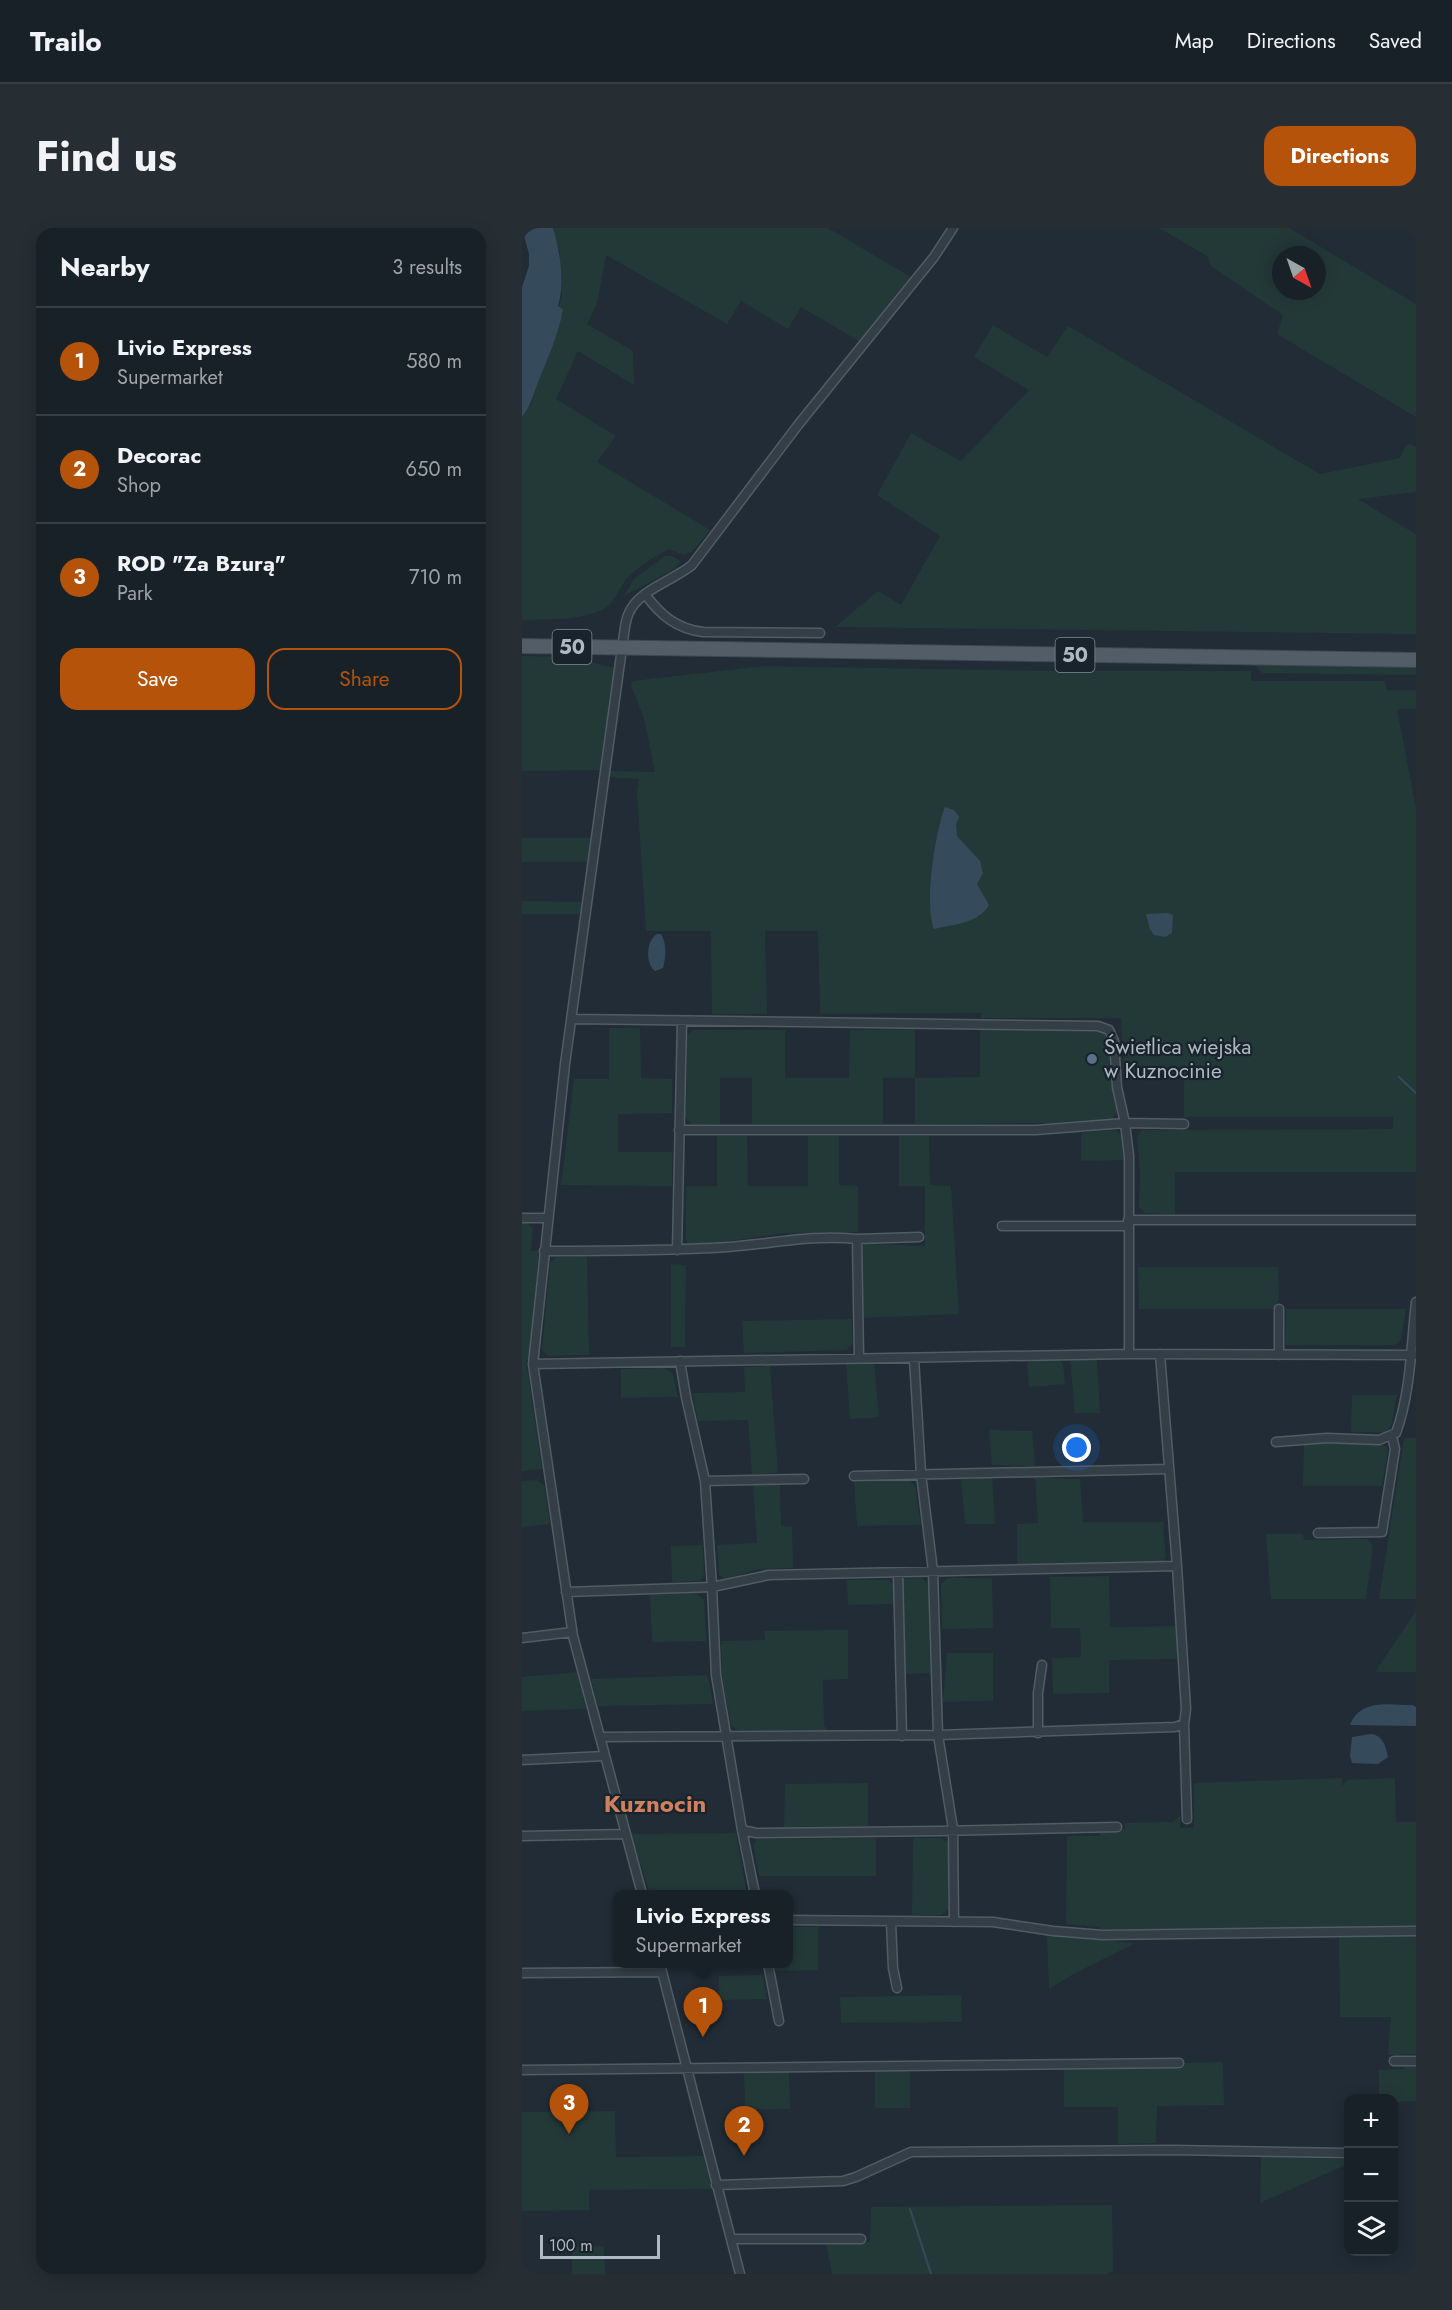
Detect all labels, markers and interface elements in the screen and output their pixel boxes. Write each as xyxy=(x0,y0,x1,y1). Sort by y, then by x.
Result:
text: Trailo xyxy=(30,21,102,62)
text: Map xyxy=(1175,26,1214,56)
text: Directions xyxy=(1247,26,1336,56)
text: Saved xyxy=(1369,26,1422,56)
text: Find us xyxy=(36,126,177,187)
button: Directions xyxy=(1264,126,1416,186)
north arrow xyxy=(1272,246,1326,300)
text: Nearby xyxy=(60,248,149,286)
text: 3 results xyxy=(392,253,462,282)
text: Livio Express xyxy=(117,331,252,363)
text: 1 xyxy=(74,347,85,376)
text: 580 m xyxy=(406,347,462,376)
text: Supermarket xyxy=(117,363,223,392)
text: Decorac xyxy=(117,439,201,471)
text: 2 xyxy=(73,455,86,484)
text: 650 m xyxy=(406,455,462,484)
text: Shop xyxy=(117,471,161,500)
text: ROD "Za Bzurą" xyxy=(117,547,286,579)
text: 3 xyxy=(73,563,86,592)
text: 710 m xyxy=(409,563,462,592)
text: Park xyxy=(117,579,153,608)
road number: 50 xyxy=(553,630,592,664)
road number: 50 xyxy=(1056,638,1094,672)
button: Save xyxy=(60,648,255,710)
button: Share xyxy=(267,648,462,710)
place label: Świetlica wiejska w Kuznocinie xyxy=(1104,1032,1251,1086)
marker: Świetlica wiejska w Kuznocinie xyxy=(1085,1052,1099,1066)
your location xyxy=(1062,1433,1091,1462)
district label: Kuznocin xyxy=(604,1786,706,1821)
popup xyxy=(613,1890,793,1968)
text: Livio Express xyxy=(636,1899,770,1931)
text: Supermarket xyxy=(636,1931,741,1960)
pin: 1 xyxy=(684,1988,723,2037)
pin: 3 xyxy=(550,2084,588,2134)
map controls xyxy=(1344,2094,1398,2256)
button: + xyxy=(1344,2094,1398,2148)
pin: 2 xyxy=(724,2106,764,2156)
button: − xyxy=(1344,2148,1398,2202)
button: layers xyxy=(1344,2202,1398,2256)
scale bar xyxy=(540,2232,660,2260)
text: 100 m xyxy=(549,2234,593,2257)

